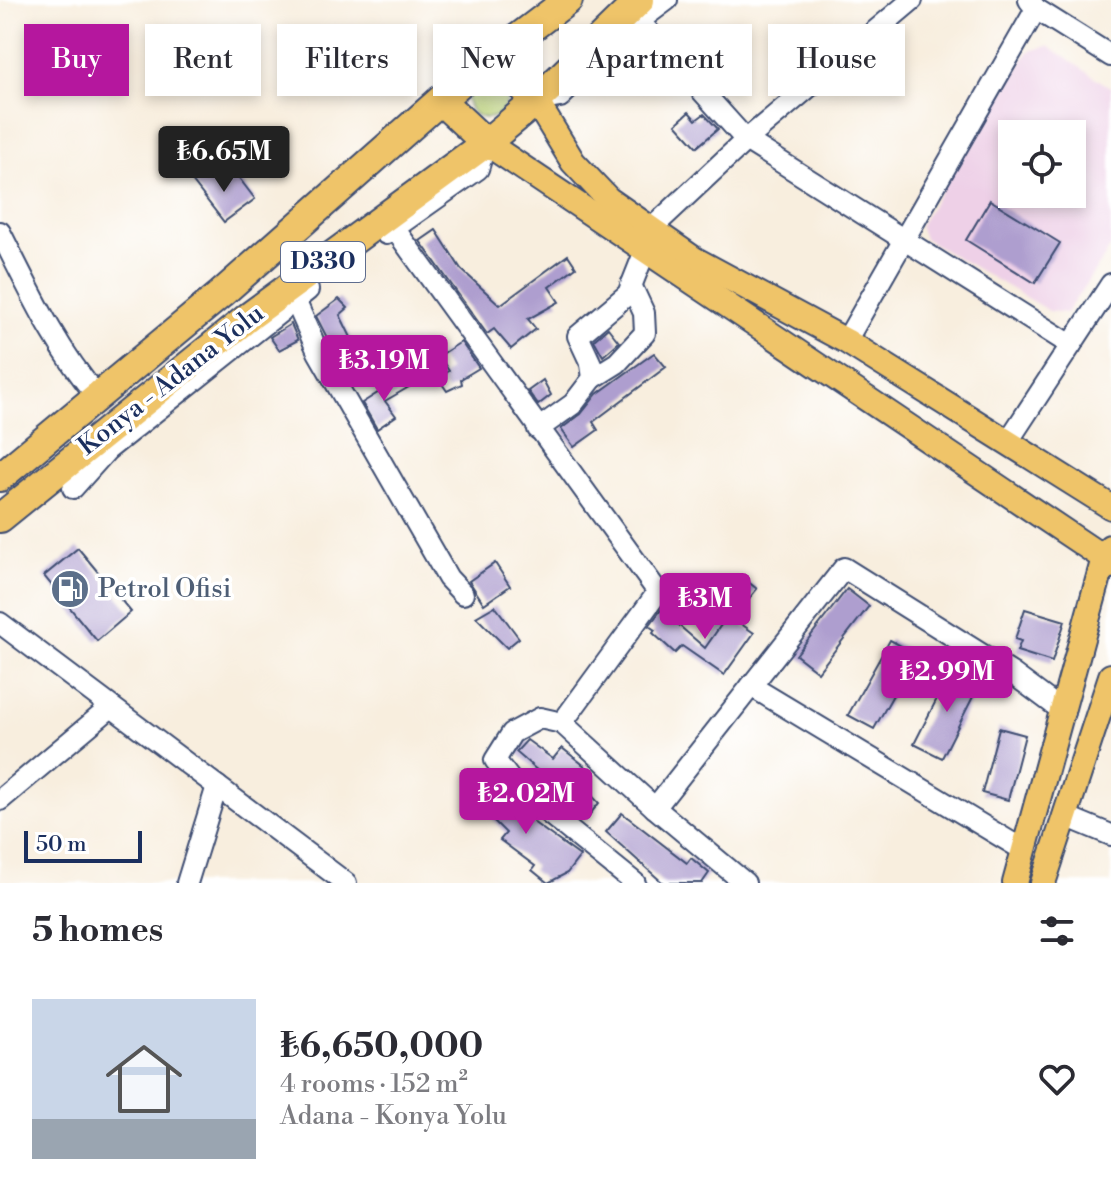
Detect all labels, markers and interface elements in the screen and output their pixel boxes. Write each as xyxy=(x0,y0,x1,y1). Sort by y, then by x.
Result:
chip: Buy xyxy=(24,24,129,96)
chip: Rent xyxy=(145,24,261,96)
chip: Filters xyxy=(277,24,417,96)
chip: New xyxy=(433,24,543,96)
chip: Apartment xyxy=(559,24,752,96)
chip: House xyxy=(768,24,905,96)
map controls xyxy=(998,120,1086,208)
button: locate xyxy=(998,120,1086,208)
pin: ₺6.65M xyxy=(159,126,289,194)
text: ₺6.65M xyxy=(176,136,272,168)
road number: D330 xyxy=(281,242,365,282)
street label: Konya - Adana Yolu xyxy=(72,297,270,462)
pin: ₺3.19M xyxy=(319,335,449,403)
text: ₺3.19M xyxy=(339,345,429,377)
fuel station icon: Petrol Ofisi xyxy=(49,568,91,610)
place label: Petrol Ofisi xyxy=(98,573,231,605)
pin: ₺3M xyxy=(666,573,744,641)
text: ₺3M xyxy=(678,583,732,615)
pin: ₺2.99M xyxy=(882,646,1012,714)
text: ₺2.99M xyxy=(899,656,995,688)
pin: ₺2.02M xyxy=(461,768,591,836)
text: ₺2.02M xyxy=(477,778,575,810)
scale bar xyxy=(24,827,142,863)
text: 50 m xyxy=(36,831,87,858)
icon: filters xyxy=(1035,909,1079,953)
text: 5 homes xyxy=(32,910,163,952)
text: ₺6,650,000 xyxy=(280,1026,483,1068)
icon: home xyxy=(96,1031,192,1127)
icon: heart xyxy=(1035,1057,1079,1101)
text: 4 rooms · 152 m² xyxy=(280,1068,468,1100)
text: Adana - Konya Yolu xyxy=(280,1100,507,1132)

